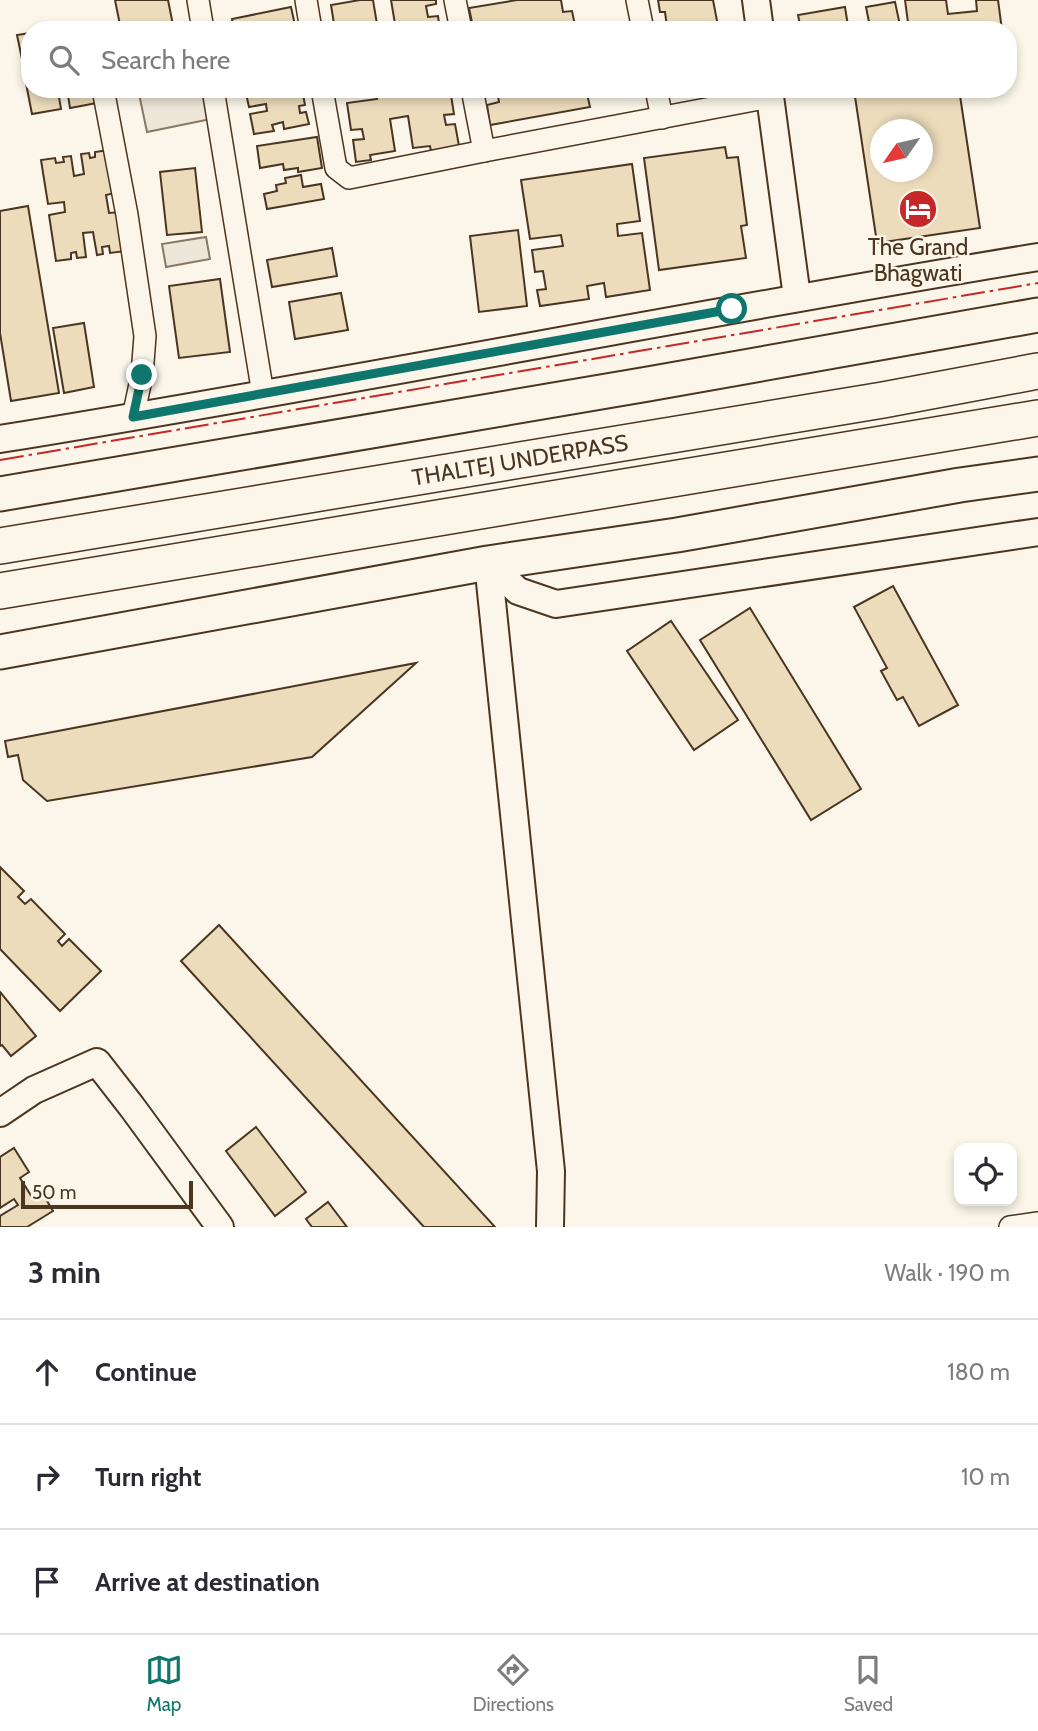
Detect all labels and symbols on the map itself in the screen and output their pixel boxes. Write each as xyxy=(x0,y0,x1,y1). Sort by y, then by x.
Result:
north arrow xyxy=(870,119,933,182)
hotel icon: The Grand Bhagwati xyxy=(897,188,939,230)
place label: The Grand Bhagwati xyxy=(868,233,968,287)
route start xyxy=(716,293,747,324)
route end xyxy=(126,359,157,390)
street label: THALTEJ UNDERPASS xyxy=(410,428,630,492)
scale bar xyxy=(21,1178,192,1210)

